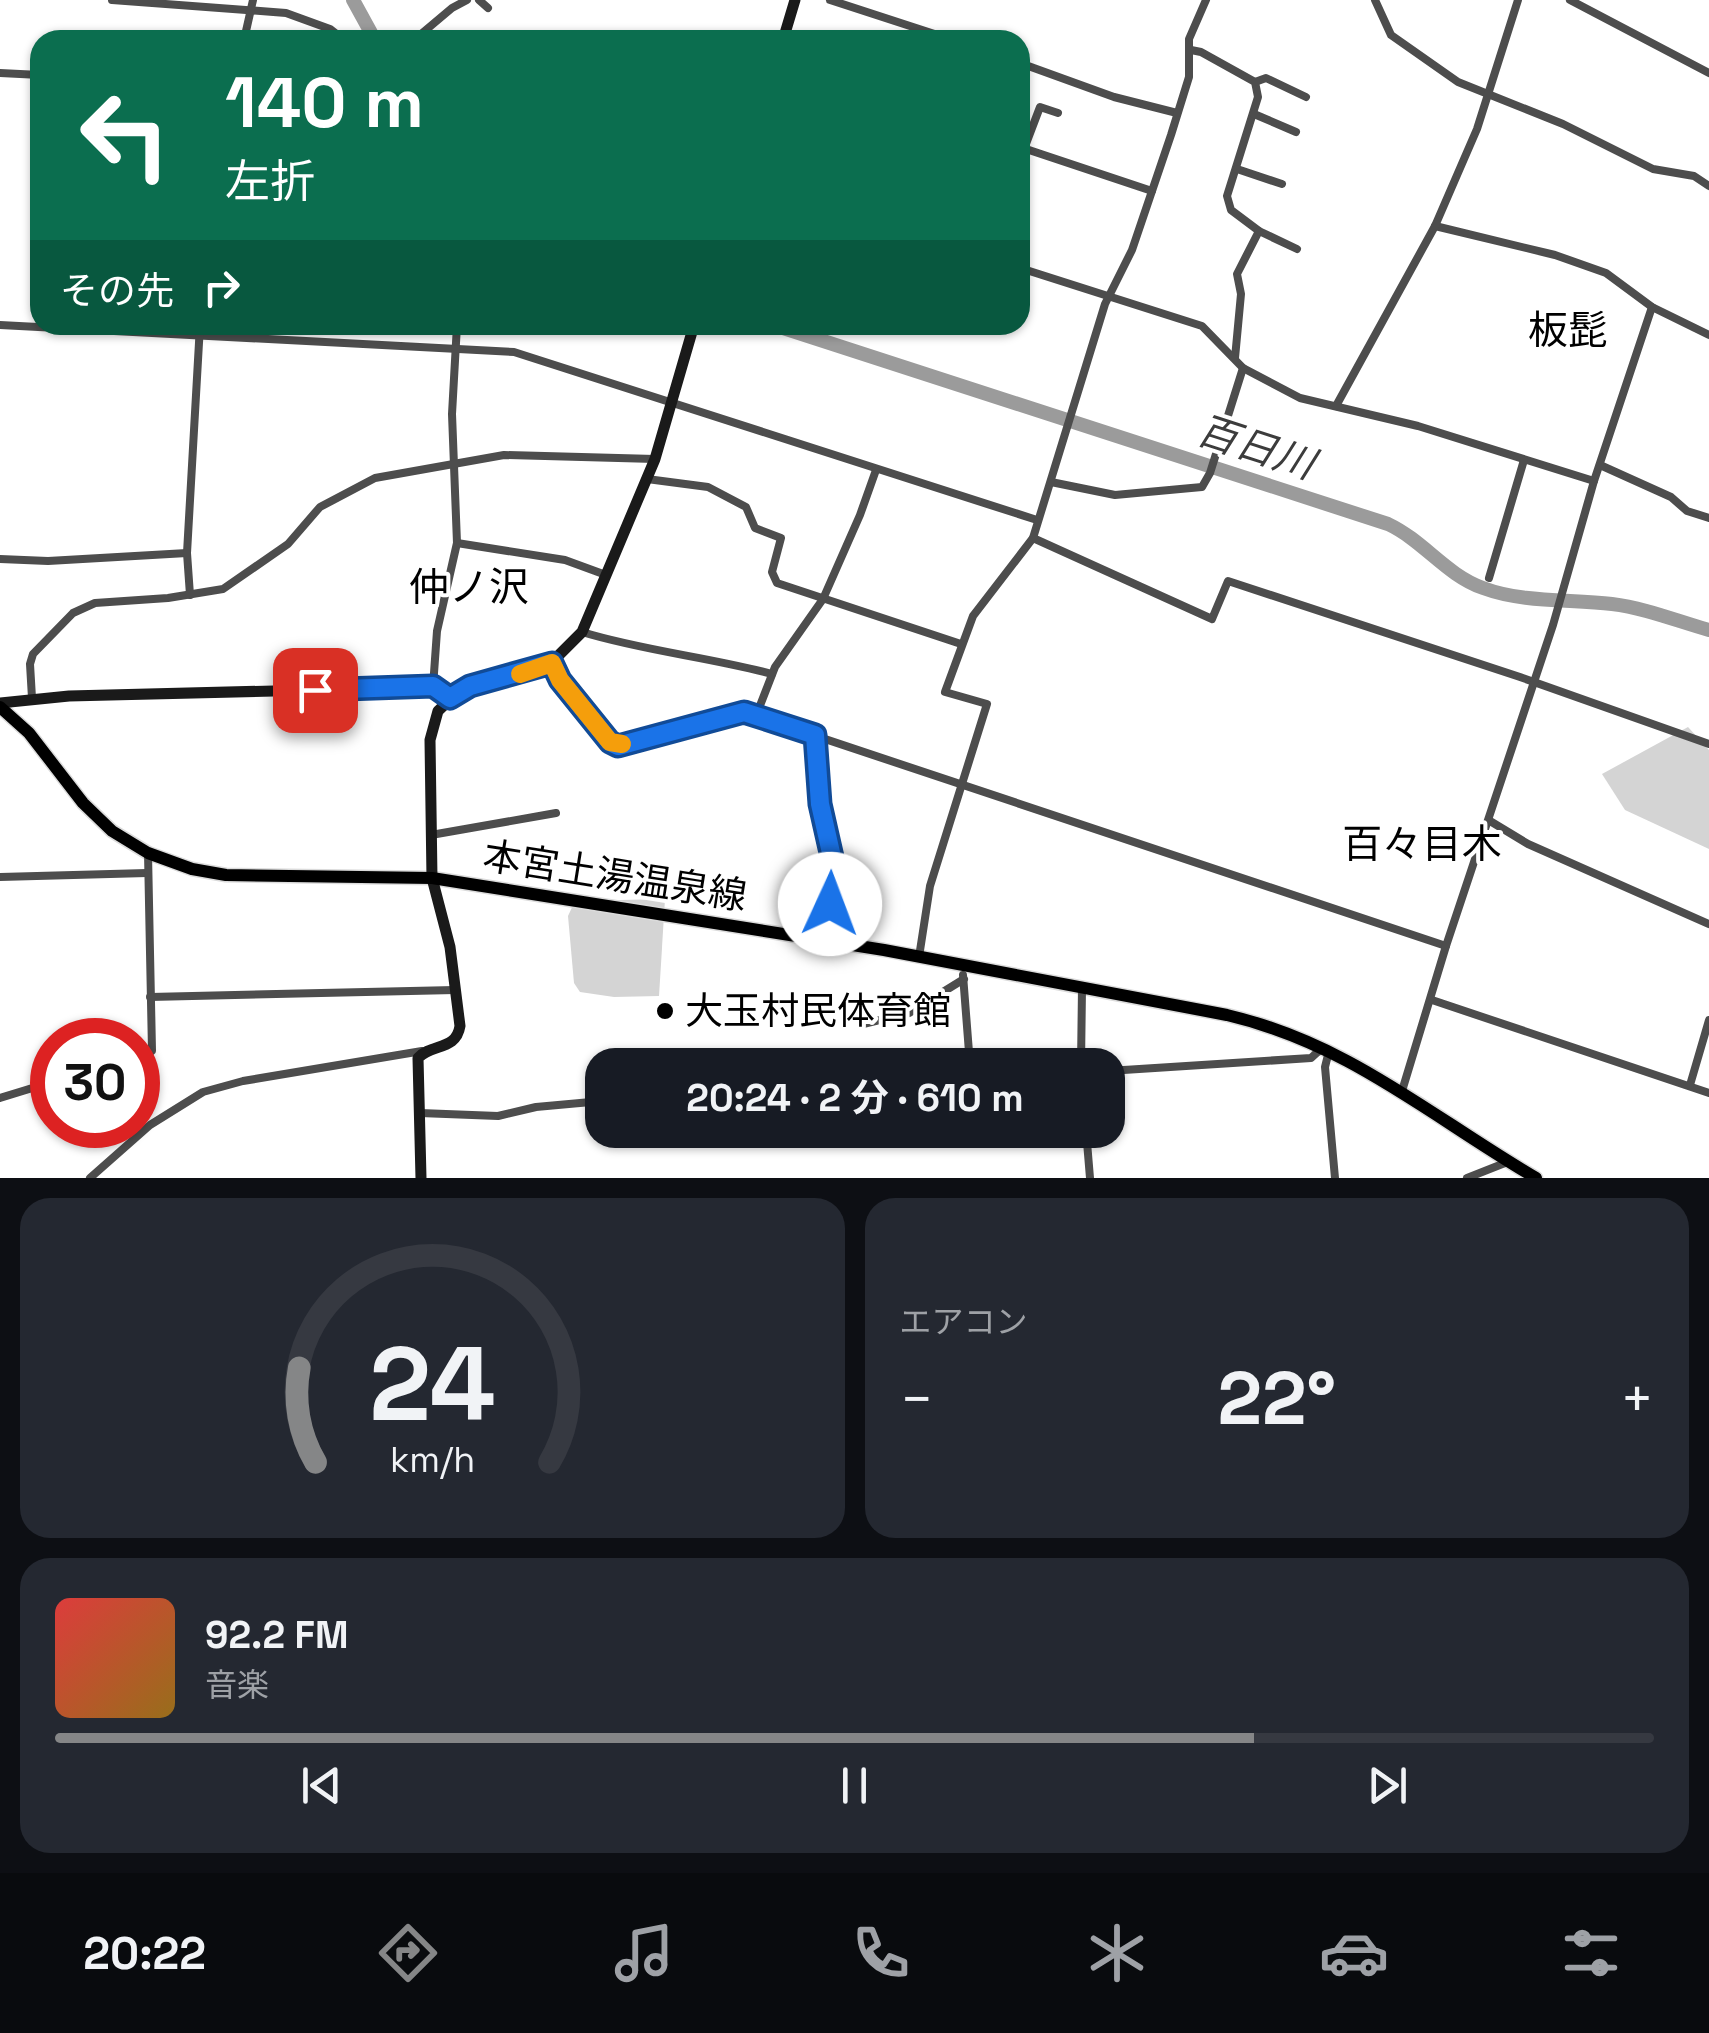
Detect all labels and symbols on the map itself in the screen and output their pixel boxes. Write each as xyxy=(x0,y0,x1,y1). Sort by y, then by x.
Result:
district label: 板髭 xyxy=(1528,305,1608,356)
water label: 百日川 xyxy=(1191,405,1325,492)
district label: 仲ノ沢 xyxy=(409,562,529,613)
pin xyxy=(273,648,358,733)
district label: 百々目木 xyxy=(1342,819,1502,870)
street label: 本宮土湯温泉線 xyxy=(480,831,750,921)
position arrow xyxy=(778,852,882,956)
place label: 大玉村民体育館 xyxy=(685,987,951,1035)
marker: 大玉村民体育館 xyxy=(654,1000,676,1022)
speed limit sign: 30 xyxy=(30,1018,160,1148)

